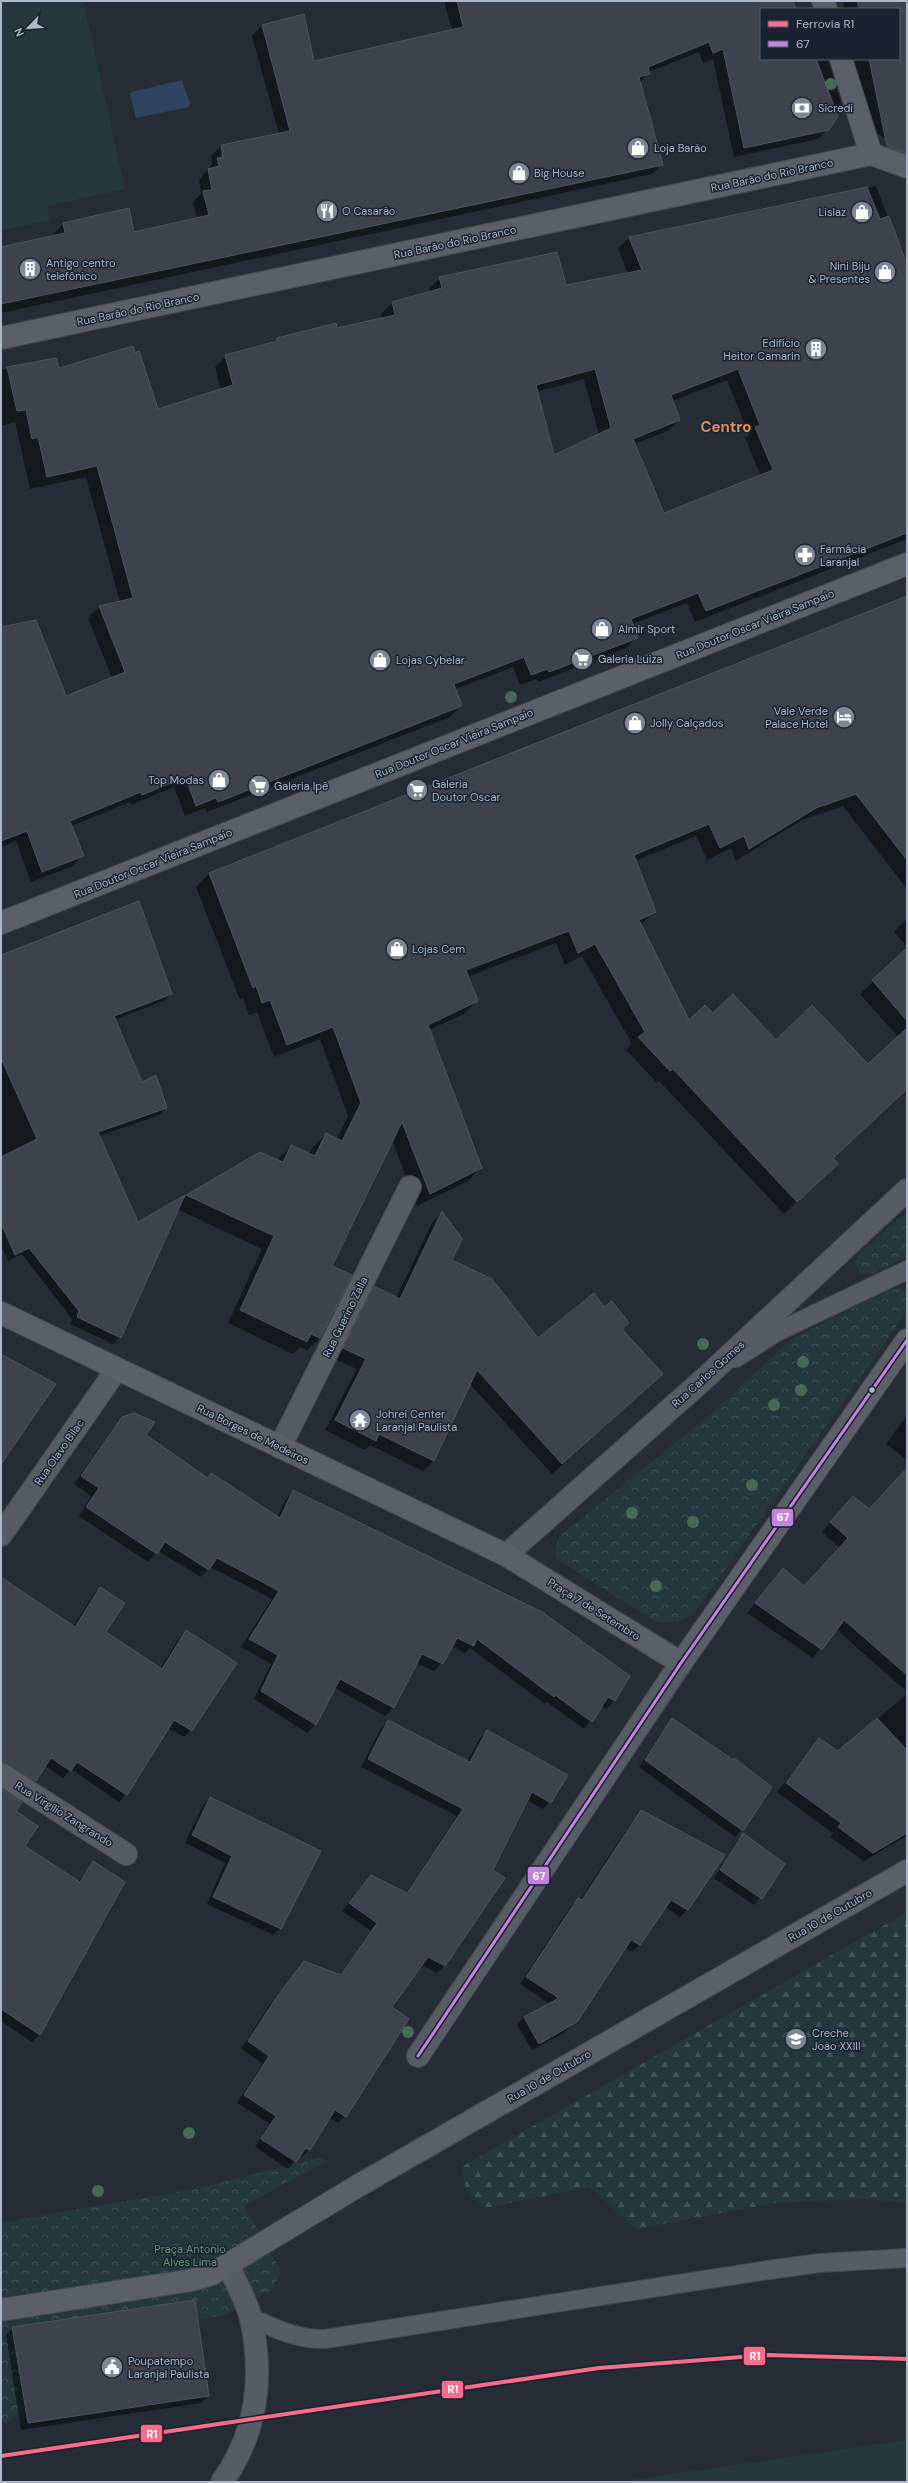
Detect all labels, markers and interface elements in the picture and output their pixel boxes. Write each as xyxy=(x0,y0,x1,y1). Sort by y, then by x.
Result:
north arrow xyxy=(8,8,48,48)
legend xyxy=(760,8,900,60)
text: Ferrovia R1 xyxy=(796,16,854,32)
text: N xyxy=(11,26,27,39)
text: 67 xyxy=(796,36,810,52)
bank icon: Sicredi xyxy=(789,95,815,121)
place label: Sicredi xyxy=(818,101,853,115)
shop icon: Loja Barão xyxy=(625,135,651,161)
place label: Loja Barão xyxy=(654,141,707,155)
street label: Rua Barão do Rio Branco xyxy=(710,155,834,195)
shop icon: Big House xyxy=(506,160,532,186)
place label: Big House xyxy=(534,166,584,180)
restaurant icon: O Casarão xyxy=(314,198,340,224)
shop icon: Lislaz xyxy=(849,199,875,225)
place label: O Casarão xyxy=(342,204,395,218)
place label: Lislaz xyxy=(819,205,846,219)
street label: Rua Barão do Rio Branco xyxy=(393,222,517,262)
building icon: Antigo centro telefônico xyxy=(17,256,43,282)
place label: Antigo centro telefônico xyxy=(46,256,116,283)
place label: Nini Biju & Presentes xyxy=(808,259,870,286)
shop icon: Nini Biju & Presentes xyxy=(872,259,898,285)
street label: Rua Barão do Rio Branco xyxy=(76,289,200,329)
place label: Edifício Heitor Camarin xyxy=(723,336,800,363)
building icon: Edifício Heitor Camarin xyxy=(803,336,829,362)
district label: Centro xyxy=(700,417,752,437)
pharmacy icon: Farmácia Laranjal xyxy=(792,542,818,568)
place label: Farmácia Laranjal xyxy=(820,542,866,569)
street label: Rua Doutor Oscar Vieira Sampaio xyxy=(674,586,836,662)
shop icon: Almir Sport xyxy=(589,616,615,642)
place label: Almir Sport xyxy=(618,622,675,636)
supermarket icon: Galeria Luiza xyxy=(569,646,595,672)
shop icon: Lojas Cybelar xyxy=(367,647,393,673)
place label: Galeria Luiza xyxy=(598,652,662,666)
place label: Lojas Cybelar xyxy=(396,653,465,667)
place label: Vale Verde Palace Hotel xyxy=(765,704,828,731)
hotel icon: Vale Verde Palace Hotel xyxy=(831,704,857,730)
street label: Rua Doutor Oscar Vieira Sampaio xyxy=(373,705,535,781)
shop icon: Jolly Calçados xyxy=(622,710,648,736)
place label: Jolly Calçados xyxy=(650,716,724,730)
shop icon: Top Modas xyxy=(206,767,232,793)
place label: Top Modas xyxy=(148,773,204,787)
supermarket icon: Galeria Ipê xyxy=(246,773,272,799)
supermarket icon: Galeria Doutor Oscar xyxy=(404,777,430,803)
place label: Galeria Doutor Oscar xyxy=(432,777,500,804)
place label: Galeria Ipê xyxy=(274,779,328,793)
street label: Rua Doutor Oscar Vieira Sampaio xyxy=(72,825,234,901)
shop icon: Lojas Cem xyxy=(384,936,410,962)
place label: Lojas Cem xyxy=(412,942,465,956)
street label: Rua Guerino Zalla xyxy=(319,1274,371,1360)
street label: Rua Carlos Gomes xyxy=(669,1338,747,1410)
unlabelled marker xyxy=(867,1385,877,1395)
street label: Rua Borges de Medeiros xyxy=(195,1401,311,1467)
temple icon: Johrei Center Laranjal Paulista xyxy=(347,1407,373,1433)
place label: Johrei Center Laranjal Paulista xyxy=(376,1407,457,1434)
street label: Rua Olavo Bilac xyxy=(31,1416,87,1488)
line badge: 67 xyxy=(771,1508,794,1527)
text: 67 xyxy=(777,1510,789,1524)
street label: Praça 7 de Setembro xyxy=(545,1575,643,1643)
street label: Rua Virgílio Zangrando xyxy=(12,1778,116,1850)
line badge: 67 xyxy=(527,1866,550,1885)
text: 67 xyxy=(533,1869,545,1883)
street label: Rua 10 de Outubro xyxy=(786,1885,874,1945)
school or university icon: Creche João XXIII xyxy=(783,2026,809,2052)
place label: Creche João XXIII xyxy=(812,2026,860,2053)
street label: Rua 10 de Outubro xyxy=(505,2046,593,2106)
park label: Praça Antonio Alves Lima xyxy=(154,2242,226,2269)
line badge: R1 xyxy=(743,2346,766,2366)
text: R1 xyxy=(750,2349,760,2363)
public building icon: Poupatempo Laranjal Paulista xyxy=(99,2354,125,2380)
place label: Poupatempo Laranjal Paulista xyxy=(128,2354,209,2381)
line badge: R1 xyxy=(441,2380,464,2399)
text: R1 xyxy=(448,2382,458,2396)
line badge: R1 xyxy=(140,2424,163,2443)
text: R1 xyxy=(147,2427,157,2441)

